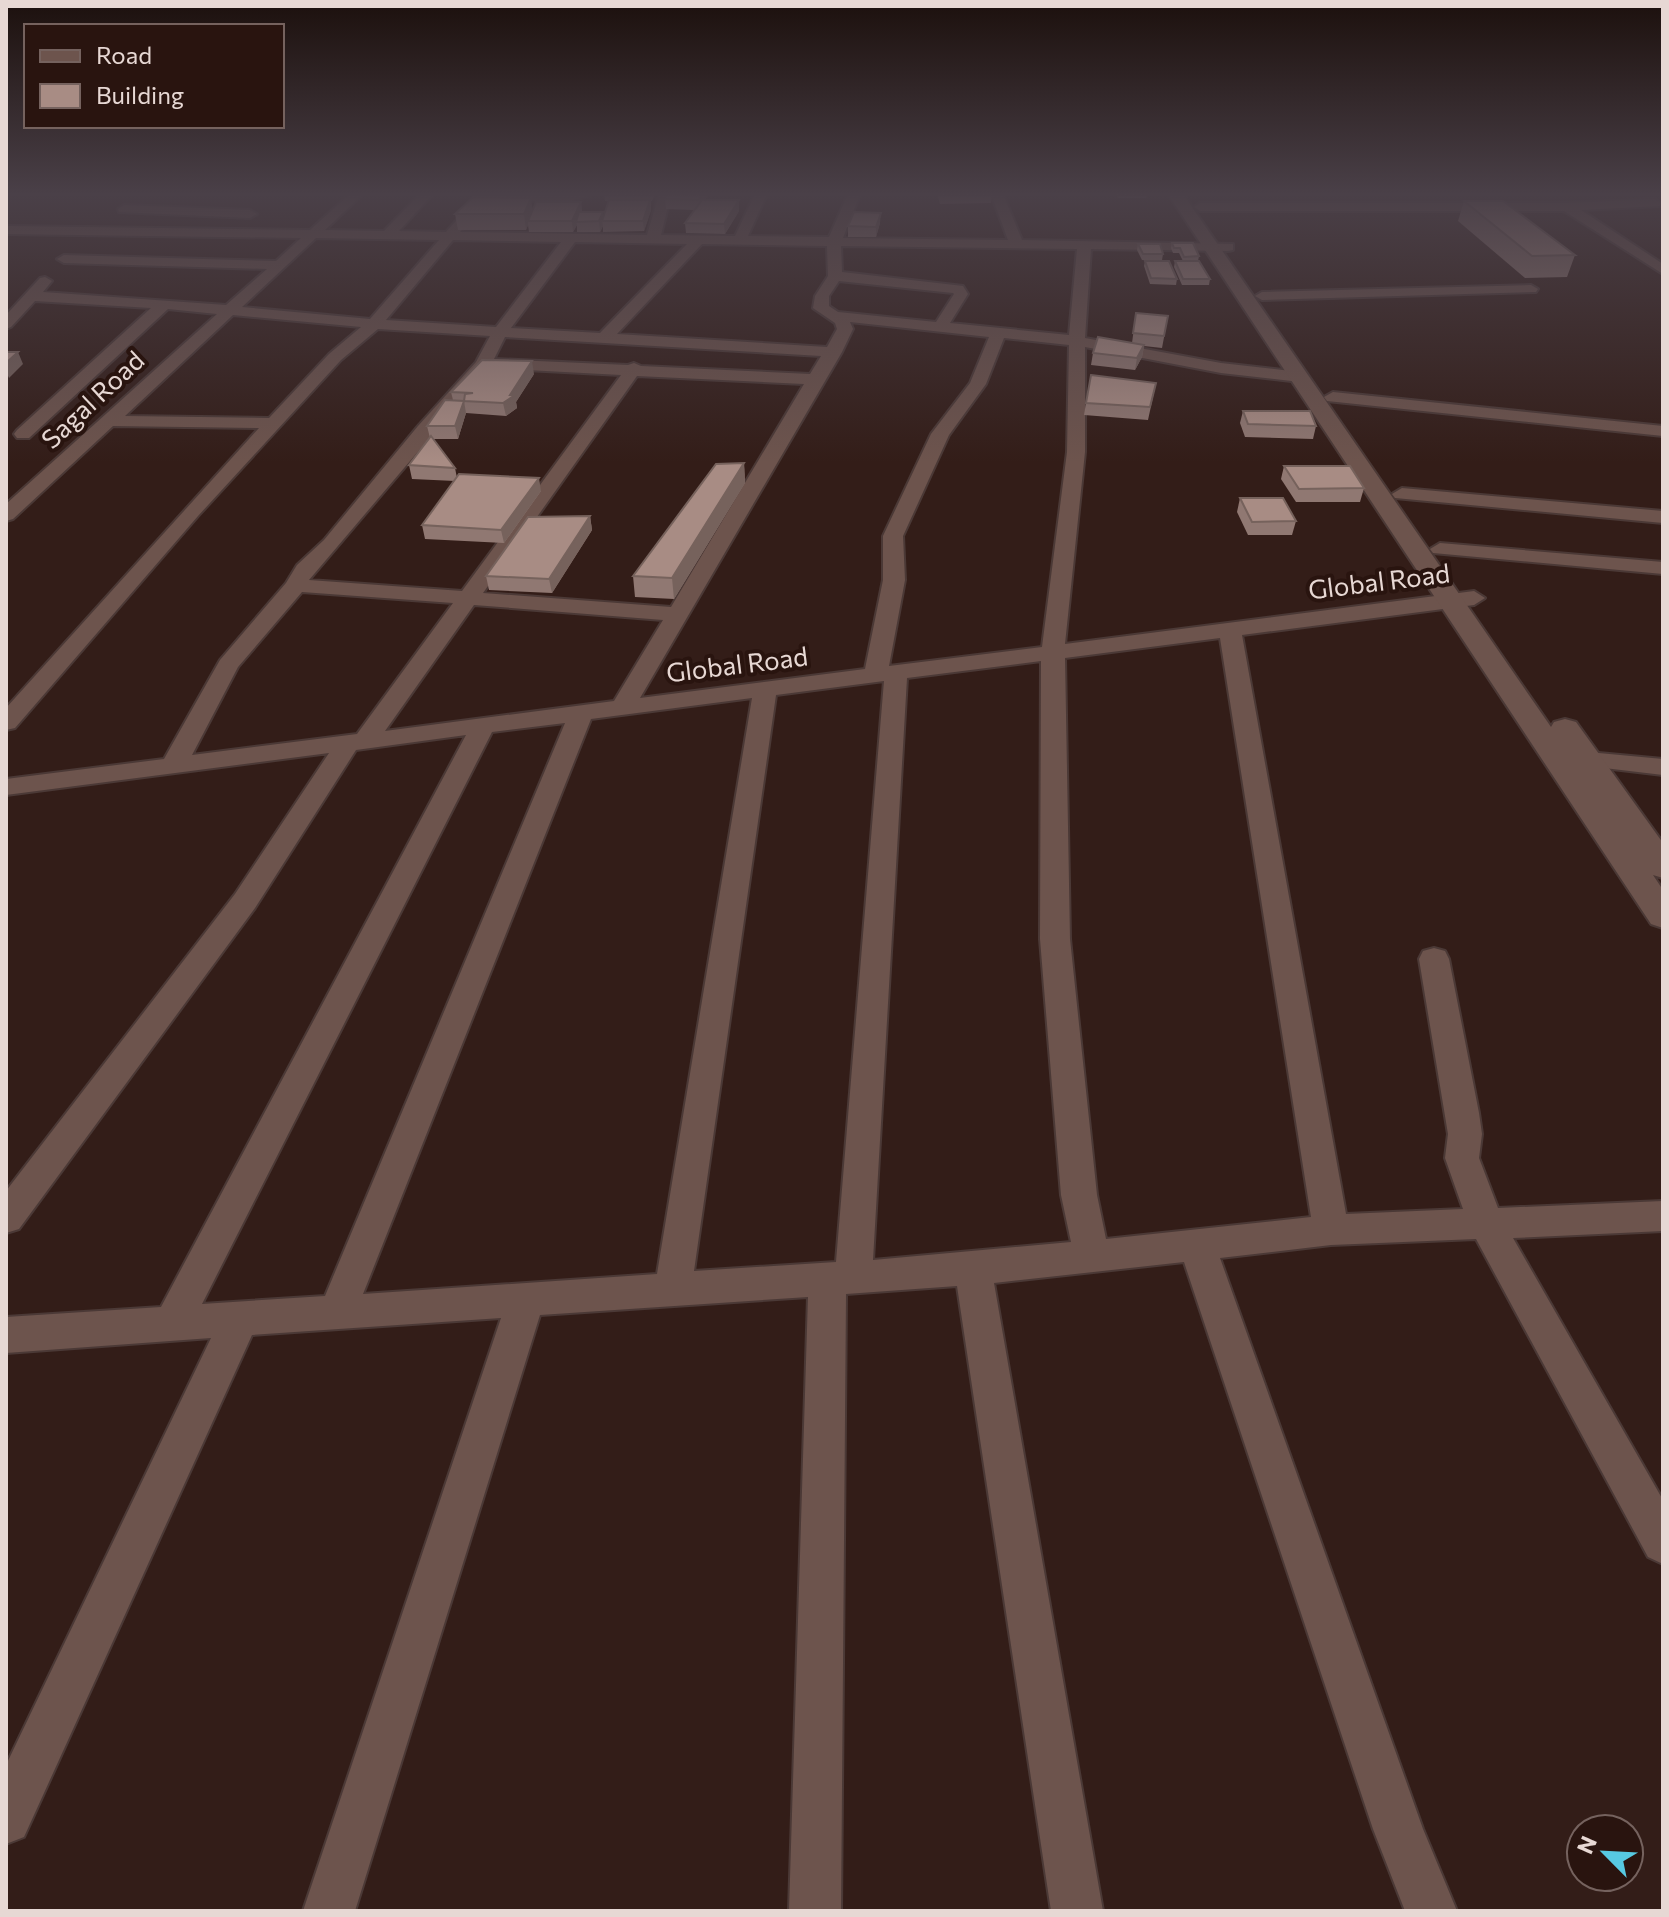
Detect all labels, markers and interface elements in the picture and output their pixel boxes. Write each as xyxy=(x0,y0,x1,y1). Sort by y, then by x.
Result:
legend xyxy=(24,24,284,128)
text: Road xyxy=(96,40,152,69)
text: Building xyxy=(96,80,184,109)
street label: Sagal Road xyxy=(34,344,150,454)
street label: Global Road xyxy=(1306,556,1451,605)
street label: Global Road xyxy=(664,639,809,688)
north arrow xyxy=(1565,1813,1645,1893)
text: N xyxy=(1571,1832,1602,1858)

